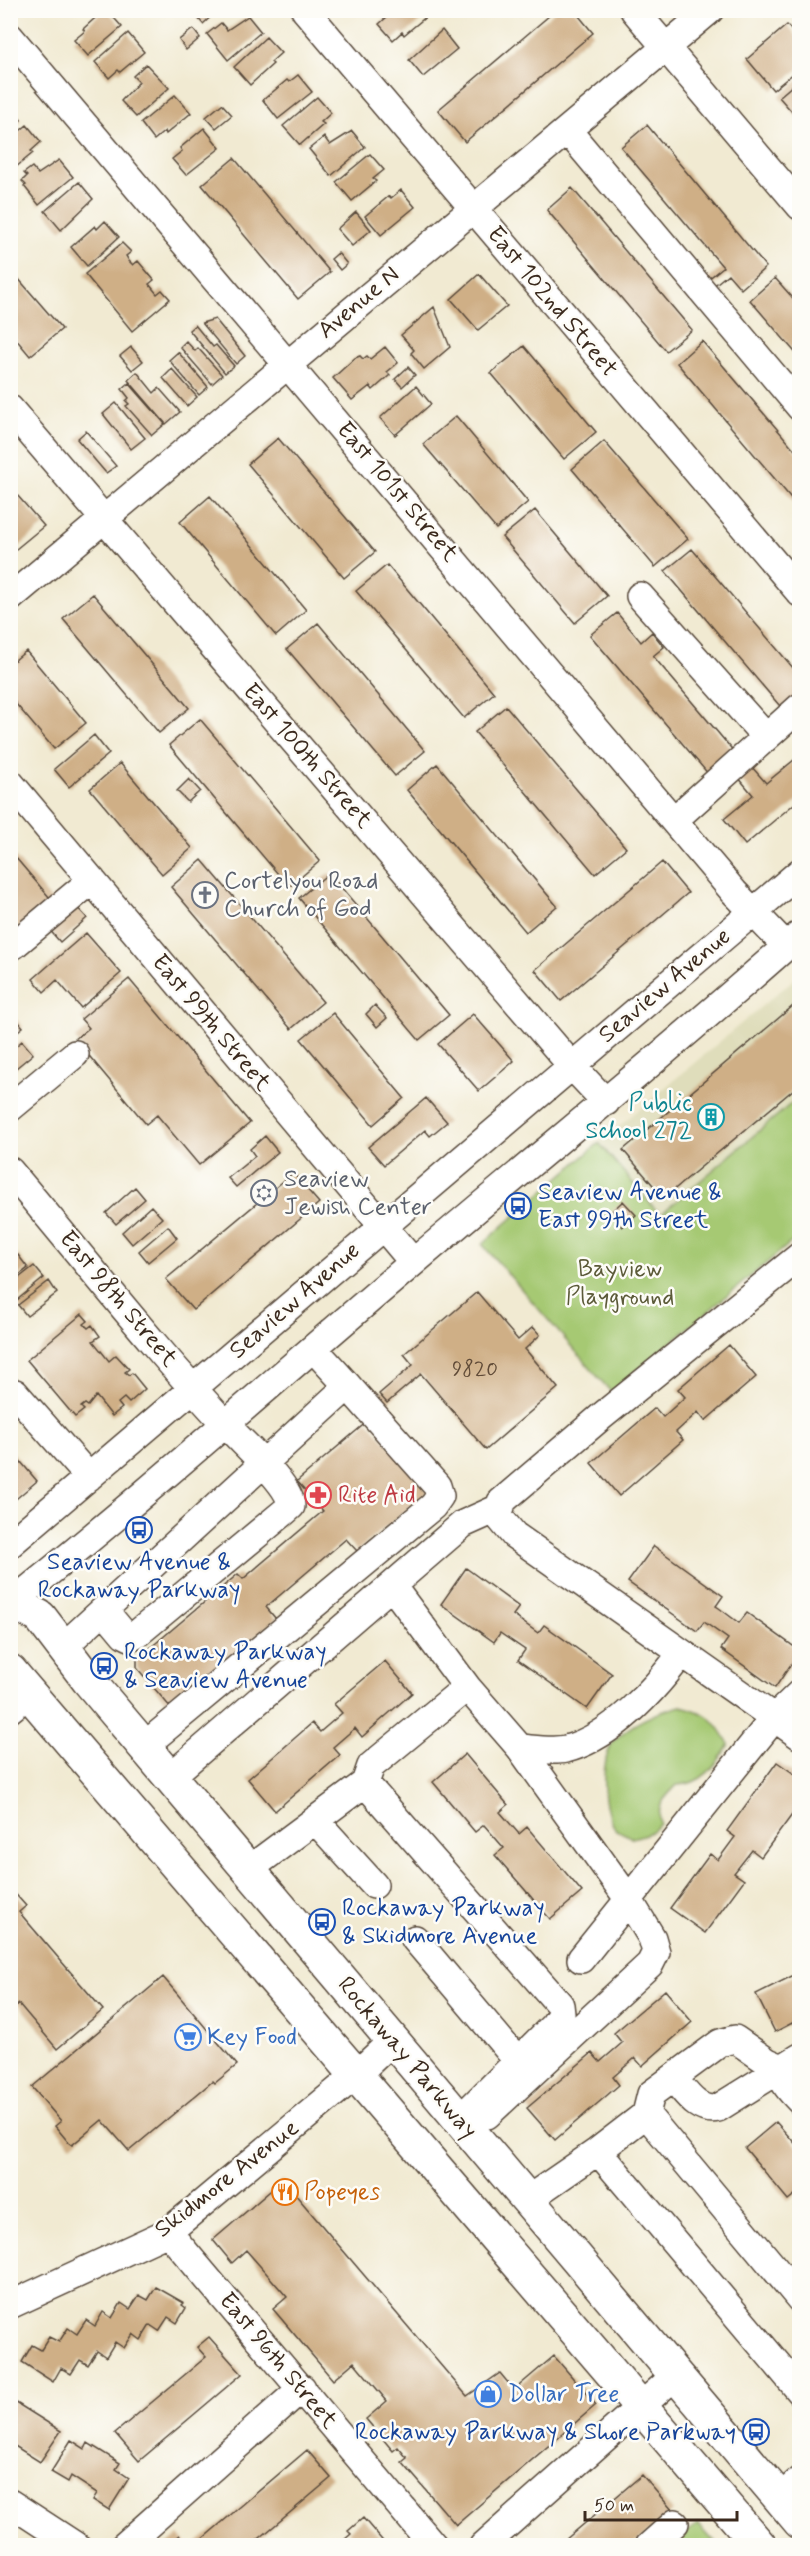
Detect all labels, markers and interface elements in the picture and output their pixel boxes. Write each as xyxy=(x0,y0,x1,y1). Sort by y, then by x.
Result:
street label: East 102nd Street xyxy=(480,220,624,384)
street label: Avenue N xyxy=(312,260,406,346)
street label: East 101st Street xyxy=(329,415,465,569)
street label: East 100th Street xyxy=(235,677,379,835)
place label: Cortelyou Road Church of God xyxy=(224,866,378,925)
church icon: Cortelyou Road Church of God xyxy=(190,880,220,910)
street label: Seaview Avenue xyxy=(592,922,738,1050)
street label: East 99th Street xyxy=(144,948,278,1098)
place label: Public School 272 xyxy=(585,1088,692,1147)
building icon: Public School 272 xyxy=(696,1102,726,1132)
place label: Seaview Jewish Center xyxy=(284,1164,432,1223)
place label: Seaview Avenue & East 99th Street xyxy=(538,1177,722,1236)
synagogue icon: Seaview Jewish Center xyxy=(249,1178,279,1208)
bus stop icon: Seaview Avenue & East 99th Street xyxy=(503,1191,533,1221)
street label: East 98th Street xyxy=(52,1224,184,1374)
street label: Seaview Avenue xyxy=(223,1236,367,1366)
park label: Bayview Playground xyxy=(566,1254,674,1313)
house number: 9820 xyxy=(452,1355,498,1383)
pharmacy icon: Rite Aid xyxy=(303,1480,333,1510)
place label: Rite Aid xyxy=(338,1480,416,1511)
bus stop icon: Seaview Avenue & Rockaway Parkway xyxy=(124,1515,154,1545)
place label: Seaview Avenue & Rockaway Parkway xyxy=(38,1547,240,1606)
place label: Rockaway Parkway & Seaview Avenue xyxy=(124,1637,327,1696)
bus stop icon: Rockaway Parkway & Seaview Avenue xyxy=(89,1651,119,1681)
place label: Rockaway Parkway & Skidmore Avenue xyxy=(342,1893,545,1952)
bus stop icon: Rockaway Parkway & Skidmore Avenue xyxy=(307,1907,337,1937)
street label: Rockaway Parkway xyxy=(330,1970,484,2146)
supermarket icon: Key Food xyxy=(173,2022,203,2052)
place label: Key Food xyxy=(207,2022,297,2053)
street label: Skidmore Avenue xyxy=(148,2113,306,2245)
restaurant icon: Popeyes xyxy=(270,2177,300,2207)
place label: Popeyes xyxy=(304,2177,380,2208)
street label: East 96th Street xyxy=(212,2286,344,2436)
shop icon: Dollar Tree xyxy=(473,2379,503,2409)
place label: Dollar Tree xyxy=(508,2379,619,2410)
place label: Rockaway Parkway & Shore Parkway xyxy=(355,2417,736,2448)
bus stop icon: Rockaway Parkway & Shore Parkway xyxy=(741,2417,771,2447)
scale bar xyxy=(585,2484,736,2522)
text: 50 m xyxy=(594,2494,634,2518)

